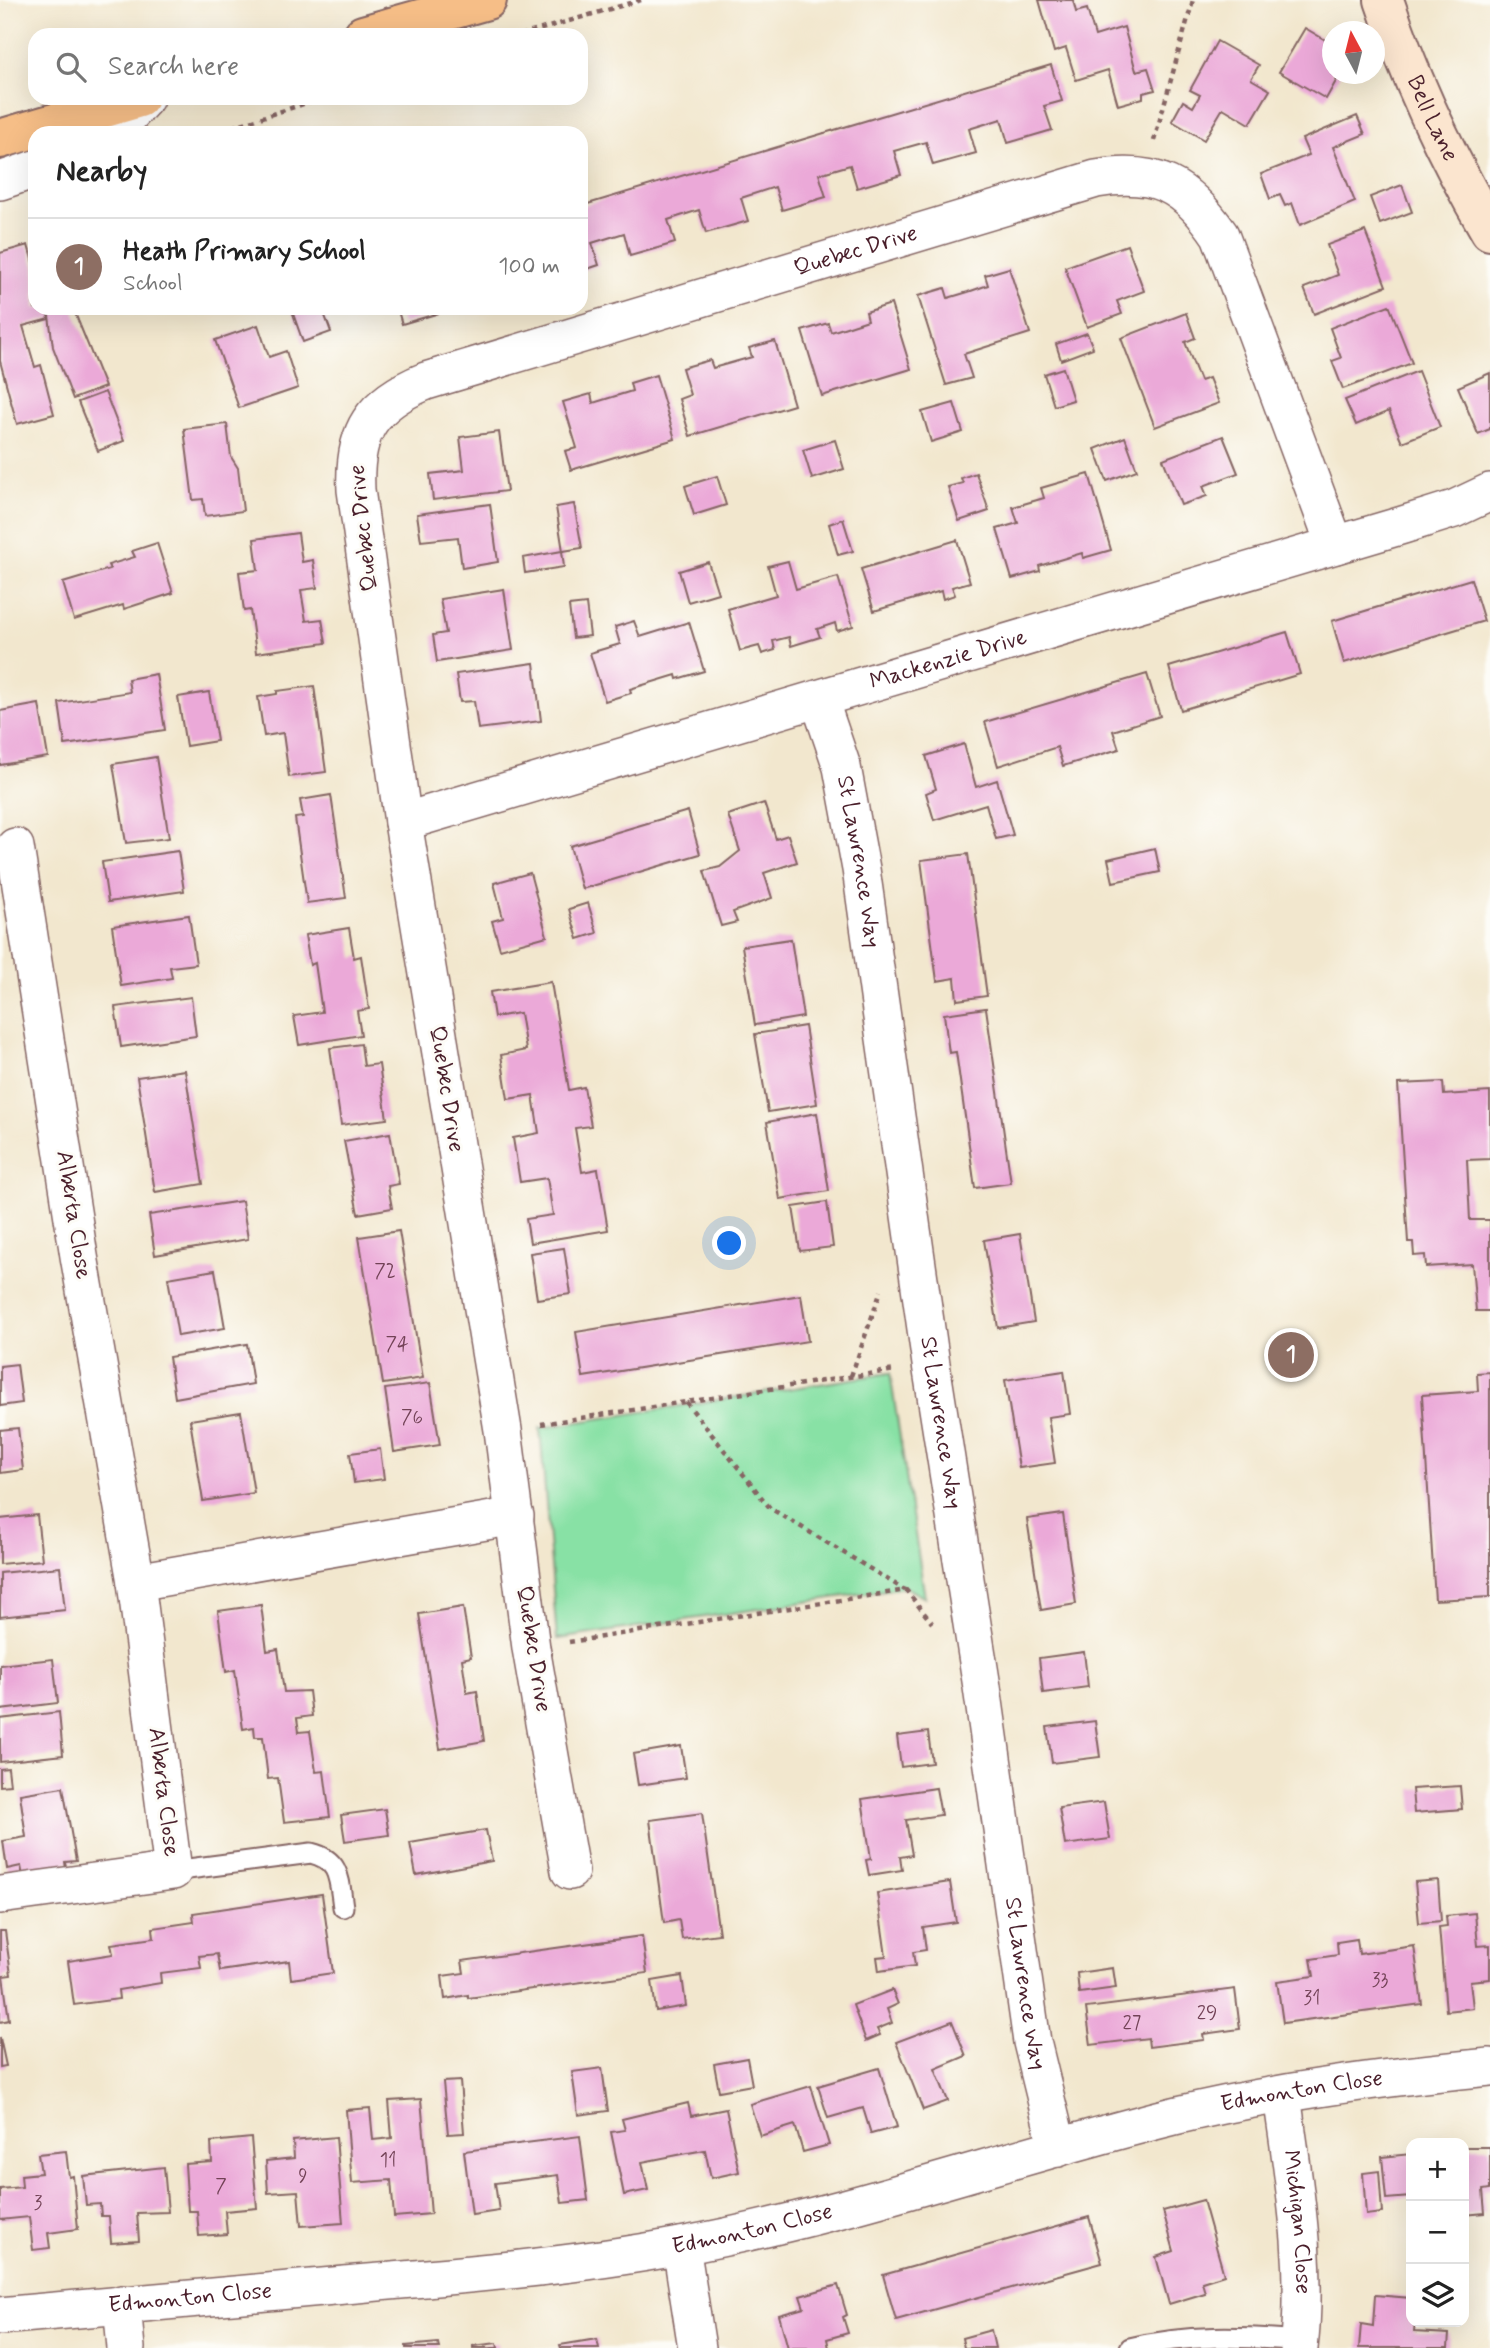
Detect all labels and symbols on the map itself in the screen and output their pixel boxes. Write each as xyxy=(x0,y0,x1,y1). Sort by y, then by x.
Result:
north arrow xyxy=(1322,21,1385,84)
street label: Bell Lane xyxy=(1399,71,1465,167)
street label: Quebec Drive xyxy=(790,219,921,284)
street label: Quebec Drive xyxy=(342,463,386,593)
street label: Mackenzie Drive xyxy=(866,622,1031,698)
street label: St Lawrence Way xyxy=(829,773,887,950)
street label: Quebec Drive xyxy=(421,1024,471,1154)
street label: Alberta Close xyxy=(48,1149,98,1282)
your location xyxy=(712,1226,746,1260)
house number: 72 xyxy=(374,1259,396,1284)
pin: 1 xyxy=(1268,1329,1314,1381)
house number: 74 xyxy=(385,1332,409,1357)
street label: St Lawrence Way xyxy=(912,1335,969,1511)
house number: 76 xyxy=(401,1405,423,1430)
street label: Quebec Drive xyxy=(508,1584,558,1714)
street label: Alberta Close xyxy=(140,1726,186,1858)
street label: St Lawrence Way xyxy=(997,1895,1053,2073)
house number: 33 xyxy=(1372,1968,1388,1993)
house number: 31 xyxy=(1304,1986,1320,2011)
house number: 29 xyxy=(1197,2001,1217,2026)
house number: 27 xyxy=(1123,2011,1141,2036)
street label: Edmonton Close xyxy=(1218,2064,1385,2120)
house number: 11 xyxy=(380,2148,396,2173)
street label: Michigan Close xyxy=(1275,2148,1317,2294)
house number: 9 xyxy=(298,2164,308,2189)
house number: 7 xyxy=(215,2174,227,2199)
house number: 3 xyxy=(34,2191,43,2216)
street label: Edmonton Close xyxy=(670,2197,836,2262)
street label: Edmonton Close xyxy=(107,2276,273,2321)

